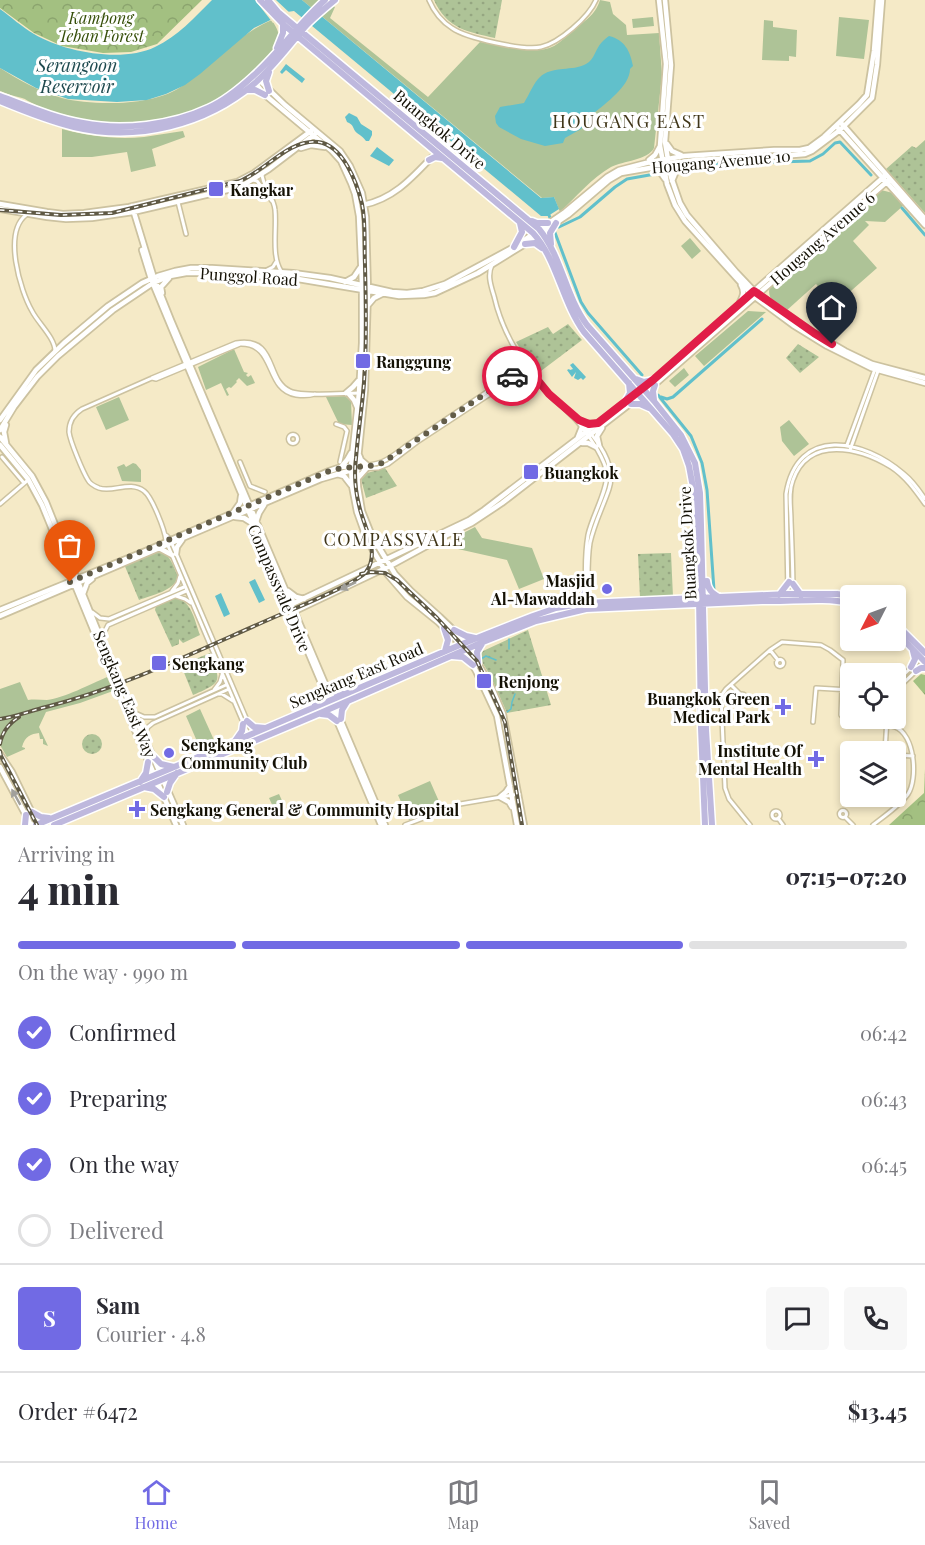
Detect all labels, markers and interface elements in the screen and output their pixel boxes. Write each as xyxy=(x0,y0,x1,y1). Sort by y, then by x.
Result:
park label: Kampong Teban Forest xyxy=(58,7,145,46)
water label: Serangoon Reservoir xyxy=(36,53,117,98)
street label: Buangkok Drive xyxy=(390,84,490,174)
district label: HOUGANG EAST xyxy=(552,109,706,133)
street label: Hougang Avenue 10 xyxy=(650,144,792,178)
place label: Kangkar xyxy=(230,179,294,200)
marker: Kangkar xyxy=(207,180,225,198)
street label: Hougang Avenue 6 xyxy=(765,187,879,289)
street label: Punggol Road xyxy=(199,262,299,290)
pin xyxy=(806,282,857,344)
icon: home xyxy=(815,291,848,324)
courier xyxy=(482,346,542,406)
place label: Ranggung xyxy=(376,351,451,372)
marker: Ranggung xyxy=(354,352,372,370)
icon: car xyxy=(496,360,529,393)
place label: Buangkok xyxy=(544,462,619,483)
marker: Buangkok xyxy=(522,463,540,481)
street label: Buangkok Drive xyxy=(674,486,700,600)
pin xyxy=(44,520,95,582)
street label: Compassvale Drive xyxy=(244,521,316,655)
district label: COMPASSVALE xyxy=(323,527,465,551)
icon: bag xyxy=(53,529,86,562)
place label: Masjid Al-Mawaddah xyxy=(490,570,595,609)
one-way arrow xyxy=(339,581,356,590)
marker: Masjid Al-Mawaddah xyxy=(600,582,614,596)
north arrow xyxy=(840,585,906,651)
map controls xyxy=(840,585,906,807)
street label: Sengkang East Way xyxy=(89,627,161,761)
street label: Sengkang East Road xyxy=(286,637,426,713)
place label: Sengkang xyxy=(172,653,244,674)
marker: Sengkang xyxy=(150,654,168,672)
button: locate xyxy=(840,663,906,729)
place label: Renjong xyxy=(498,671,559,692)
marker: Renjong xyxy=(475,672,493,690)
place label: Buangkok Green Medical Park xyxy=(647,688,771,727)
marker: Buangkok Green Medical Park xyxy=(774,698,792,716)
place label: Sengkang Community Club xyxy=(181,734,307,773)
place label: Institute Of Mental Health xyxy=(698,740,803,779)
button: layers xyxy=(840,741,906,807)
marker: Sengkang Community Club xyxy=(162,746,176,760)
marker: Institute Of Mental Health xyxy=(807,750,825,768)
one-way arrow xyxy=(11,788,21,805)
place label: Sengkang General & Community Hospital xyxy=(150,799,459,820)
marker: Sengkang General & Community Hospital xyxy=(128,800,146,818)
text: Arriving in xyxy=(18,840,115,867)
text: 07:15–07:20 xyxy=(786,861,907,891)
text: 4 min xyxy=(18,863,120,915)
text: On the way · 990 m xyxy=(18,958,188,985)
icon: check xyxy=(18,1016,51,1049)
text: Confirmed xyxy=(69,1017,176,1047)
text: 06:42 xyxy=(860,1019,907,1046)
icon: check xyxy=(18,1082,51,1115)
text: Preparing xyxy=(69,1083,167,1113)
text: 06:43 xyxy=(861,1085,907,1112)
icon: check xyxy=(18,1148,51,1181)
text: On the way xyxy=(69,1149,179,1179)
text: 06:45 xyxy=(861,1151,907,1178)
text: Delivered xyxy=(69,1215,164,1245)
button: chat xyxy=(766,1287,829,1350)
button: phone xyxy=(844,1287,907,1350)
text: Sam xyxy=(96,1290,140,1320)
text: S xyxy=(43,1303,56,1333)
text: Courier · 4.8 xyxy=(96,1320,206,1347)
text: Order #6472 xyxy=(18,1396,138,1426)
text: $13.45 xyxy=(848,1396,907,1426)
tab: Home xyxy=(135,1476,177,1533)
tab: Map xyxy=(447,1476,480,1533)
tab: Saved xyxy=(749,1476,790,1533)

